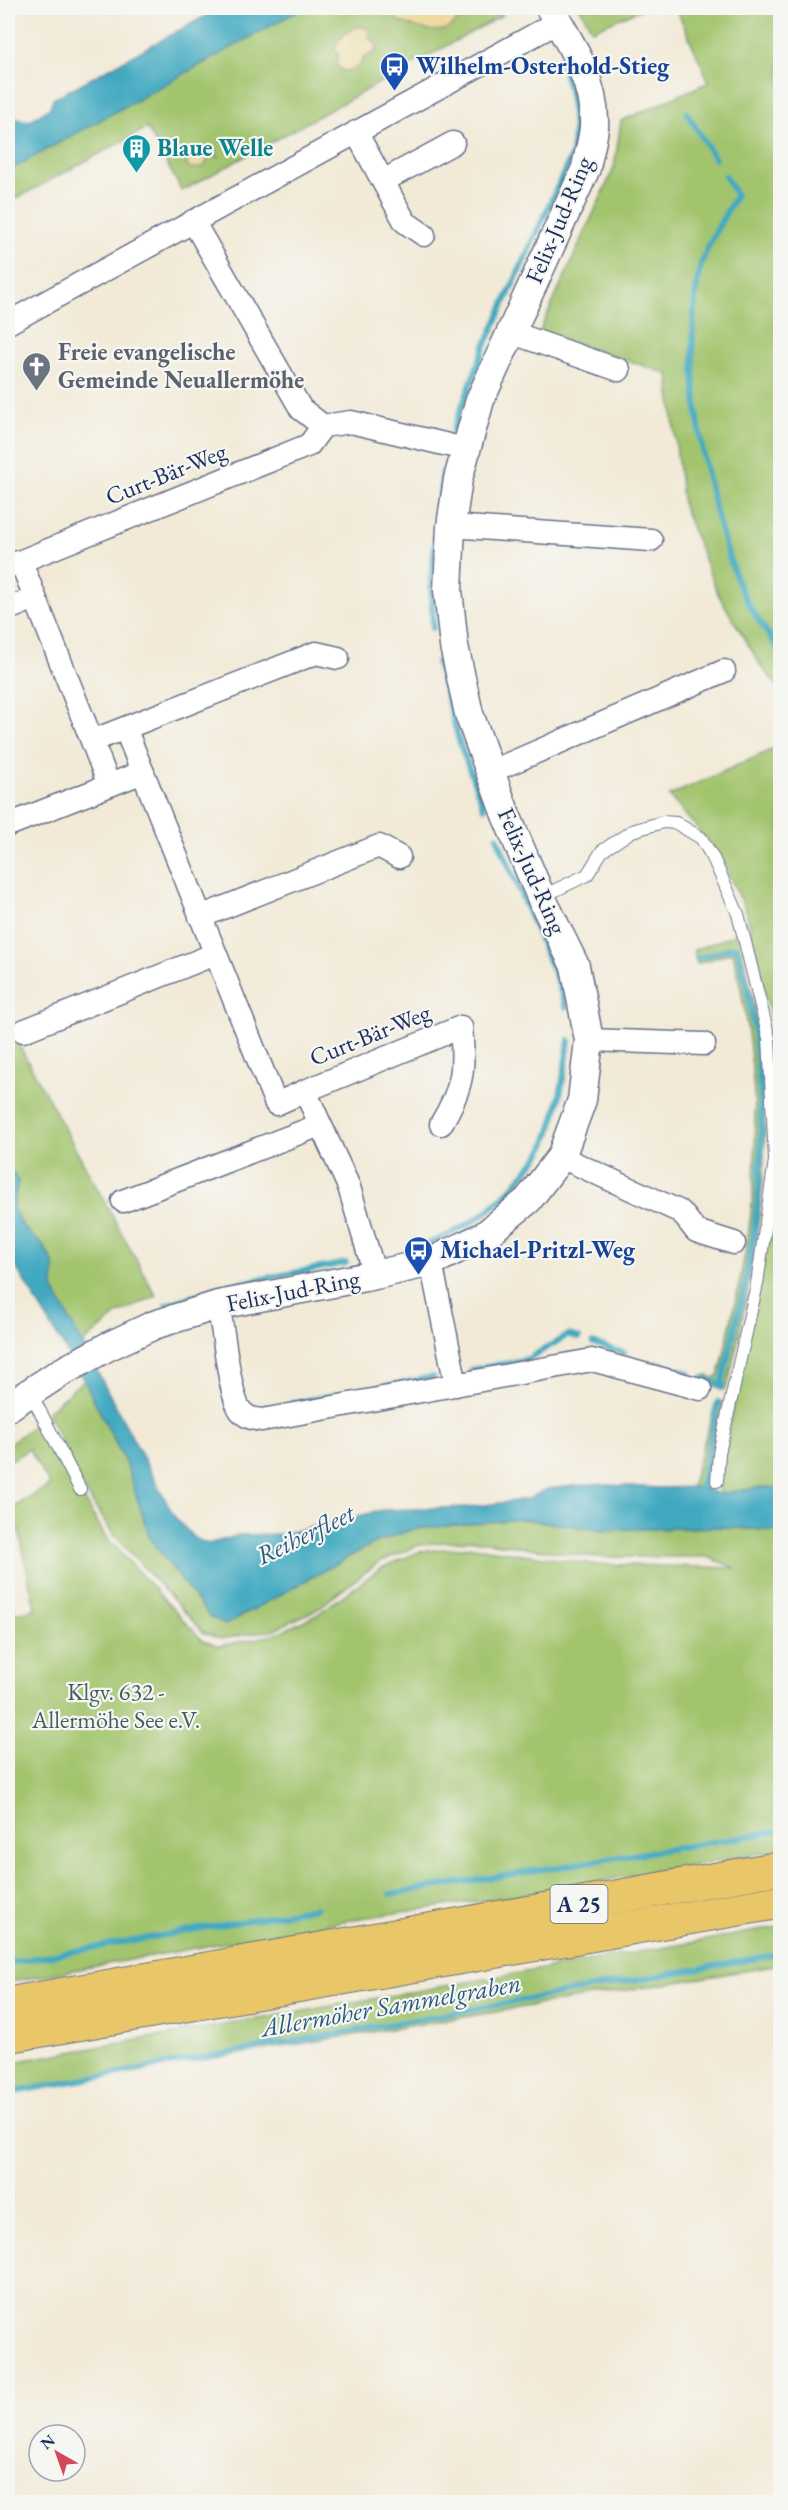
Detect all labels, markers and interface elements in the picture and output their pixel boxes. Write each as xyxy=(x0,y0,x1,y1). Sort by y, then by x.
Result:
bus stop icon: Wilhelm-Osterhold-Stieg xyxy=(379,50,411,92)
place label: Wilhelm-Osterhold-Stieg xyxy=(416,50,670,82)
building icon: Blaue Welle xyxy=(120,132,152,174)
place label: Blaue Welle xyxy=(157,132,273,163)
street label: Felix-Jud-Ring xyxy=(518,151,599,288)
place label: Freie evangelische Gemeinde Neuallermöhe xyxy=(58,336,304,395)
church icon: Freie evangelische Gemeinde Neuallermöhe xyxy=(21,350,53,392)
street label: Curt-Bär-Weg xyxy=(101,435,231,512)
street label: Felix-Jud-Ring xyxy=(491,803,574,939)
street label: Curt-Bär-Weg xyxy=(305,996,435,1073)
bus stop icon: Michael-Pritzl-Weg xyxy=(403,1234,435,1276)
place label: Michael-Pritzl-Weg xyxy=(440,1234,636,1266)
street label: Felix-Jud-Ring xyxy=(224,1262,363,1319)
water label: Reiherfleet xyxy=(250,1495,361,1572)
park label: Klgv. 632 - Allermöhe See e.V. xyxy=(31,1676,200,1735)
road number: A 25 xyxy=(550,1885,608,1923)
water label: Allermöher Sammelgraben xyxy=(256,1965,524,2045)
north arrow xyxy=(27,2423,87,2483)
text: N xyxy=(36,2430,59,2454)

